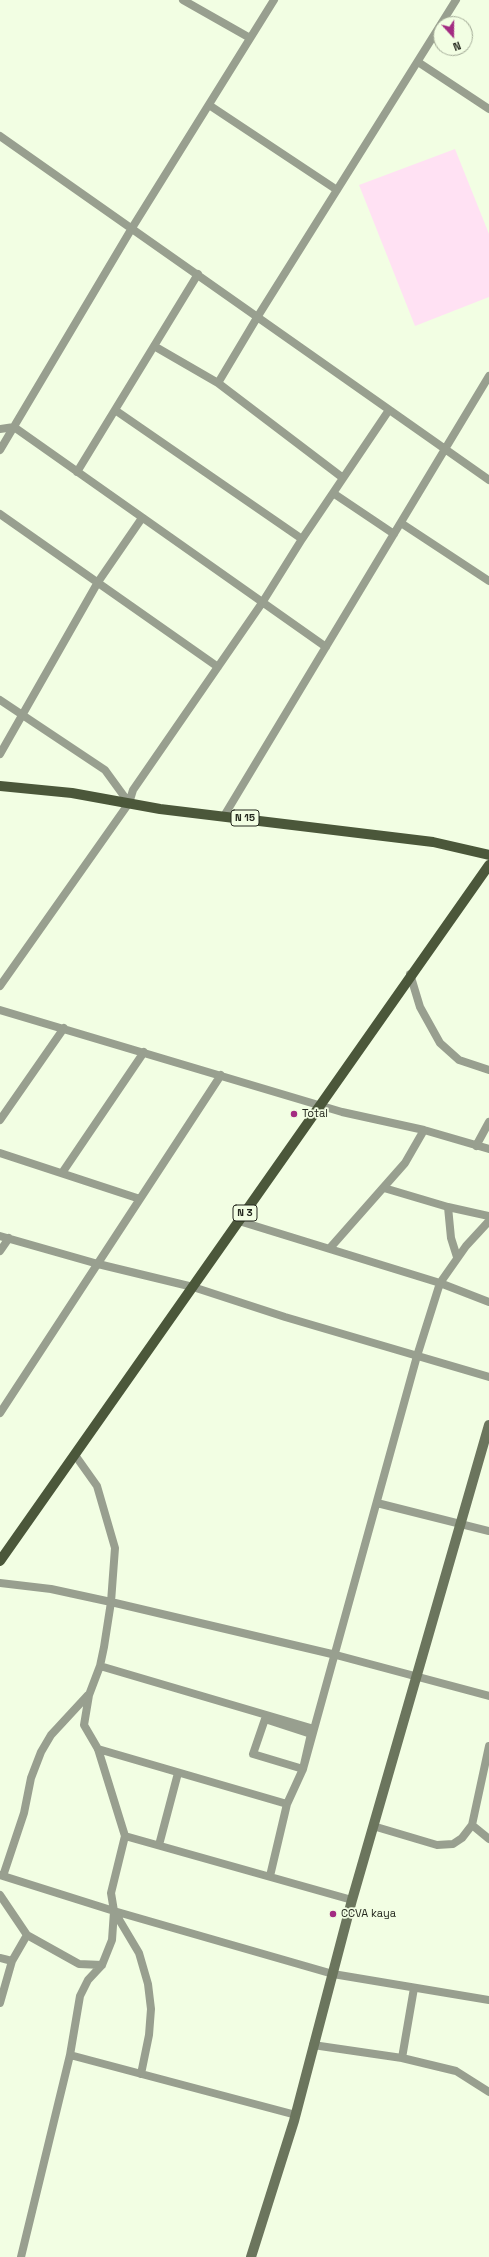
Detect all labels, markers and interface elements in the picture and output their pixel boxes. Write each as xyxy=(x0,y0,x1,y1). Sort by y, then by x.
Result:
north arrow xyxy=(433,16,473,56)
text: N xyxy=(451,38,463,54)
road number: N 15 xyxy=(231,810,259,826)
place label: Total xyxy=(302,1107,328,1121)
marker: Total xyxy=(289,1109,299,1119)
road number: N 3 xyxy=(233,1205,257,1221)
place label: CCVA kaya xyxy=(341,1907,396,1921)
marker: CCVA kaya xyxy=(328,1909,338,1919)

